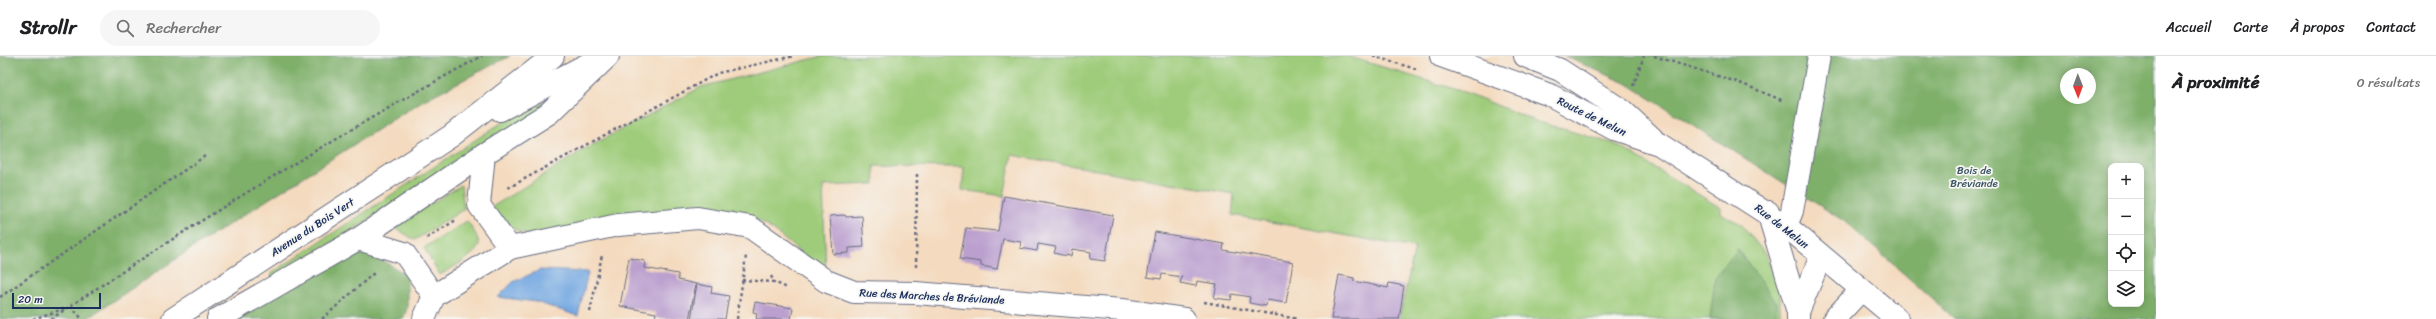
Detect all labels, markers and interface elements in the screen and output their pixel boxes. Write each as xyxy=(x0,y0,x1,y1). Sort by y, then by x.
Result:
search box xyxy=(100,10,380,46)
text: Strollr xyxy=(20,11,76,44)
text: Rechercher xyxy=(146,15,221,41)
text: Accueil xyxy=(2166,15,2212,40)
text: Carte xyxy=(2234,15,2268,40)
text: À propos xyxy=(2290,15,2344,40)
text: Contact xyxy=(2366,15,2416,40)
icon: search xyxy=(114,17,136,39)
text: À proximité xyxy=(2172,67,2259,97)
north arrow xyxy=(2060,68,2096,104)
text: 0 résultats xyxy=(2357,71,2420,94)
street label: Route de Melun xyxy=(1554,91,1630,141)
park label: Bois de Bréviande xyxy=(1950,161,1999,193)
map controls xyxy=(2108,163,2144,307)
button: + xyxy=(2108,163,2144,199)
street label: Avenue du Bois Vert xyxy=(266,193,359,262)
street label: Rue de Melun xyxy=(1750,199,1813,254)
button: − xyxy=(2108,199,2144,235)
button: locate xyxy=(2108,235,2144,271)
button: layers xyxy=(2108,271,2144,307)
street label: Rue des Marches de Bréviande xyxy=(859,283,1006,310)
text: 20 m xyxy=(18,290,43,309)
scale bar xyxy=(12,291,101,310)

